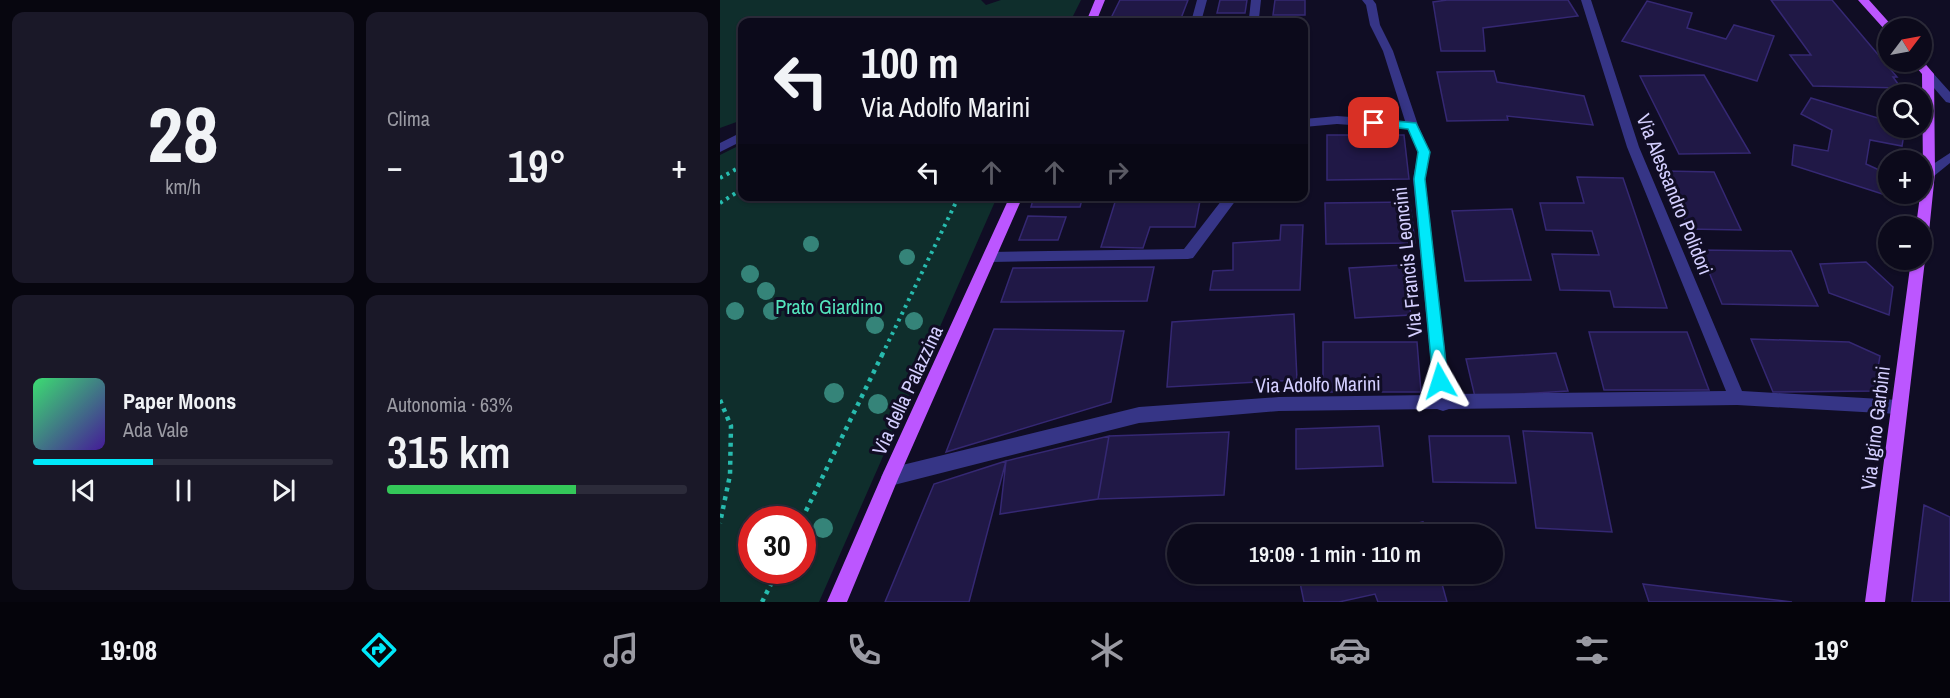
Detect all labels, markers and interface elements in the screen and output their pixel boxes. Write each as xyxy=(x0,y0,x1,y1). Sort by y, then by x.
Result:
north arrow xyxy=(1878,18,1932,72)
map controls xyxy=(1878,18,1932,270)
text: 100 m xyxy=(861,35,959,91)
icon: left xyxy=(762,42,840,120)
text: 28 xyxy=(147,81,219,186)
button: search xyxy=(1878,84,1932,138)
text: Via Adolfo Marini xyxy=(861,89,1030,125)
pin xyxy=(1348,97,1399,148)
text: Clima xyxy=(387,105,430,132)
icon: arrive xyxy=(1357,106,1390,139)
street label: Via Alessandro Polidori xyxy=(1630,110,1720,278)
text: 19° xyxy=(507,135,567,196)
text: − xyxy=(387,144,403,188)
text: + xyxy=(671,144,687,188)
button: + xyxy=(1878,150,1932,204)
icon: left xyxy=(912,156,945,189)
icon: ahead xyxy=(975,156,1008,189)
icon: ahead xyxy=(1038,156,1071,189)
icon: right xyxy=(1101,156,1134,189)
text: km/h xyxy=(165,173,201,200)
street label: Via Francis Leoncini xyxy=(1386,185,1428,339)
button: − xyxy=(1878,216,1932,270)
park label: Prato Giardino xyxy=(775,293,883,320)
street label: Via della Palazzina xyxy=(865,321,949,459)
position arrow xyxy=(1408,349,1472,413)
street label: Via Igino Garbini xyxy=(1854,364,1896,492)
street label: Via Adolfo Marini xyxy=(1255,369,1381,399)
text: Paper Moons xyxy=(123,386,236,416)
text: Autonomia · 63% xyxy=(387,391,513,418)
text: Ada Vale xyxy=(123,416,188,443)
text: 315 km xyxy=(387,421,511,482)
icon: previous xyxy=(67,474,100,507)
icon: pause xyxy=(167,474,200,507)
icon: next xyxy=(267,474,300,507)
speed limit sign: 30 xyxy=(738,506,816,584)
text: 19:09 · 1 min · 110 m xyxy=(1249,539,1421,569)
icon: directions xyxy=(358,629,400,671)
icon: music xyxy=(600,629,642,671)
icon: phone xyxy=(843,629,885,671)
icon: climate xyxy=(1086,629,1128,671)
icon: car xyxy=(1329,629,1371,671)
icon: filters xyxy=(1571,629,1613,671)
text: 19:08 xyxy=(100,632,157,668)
text: 19° xyxy=(1814,632,1850,668)

